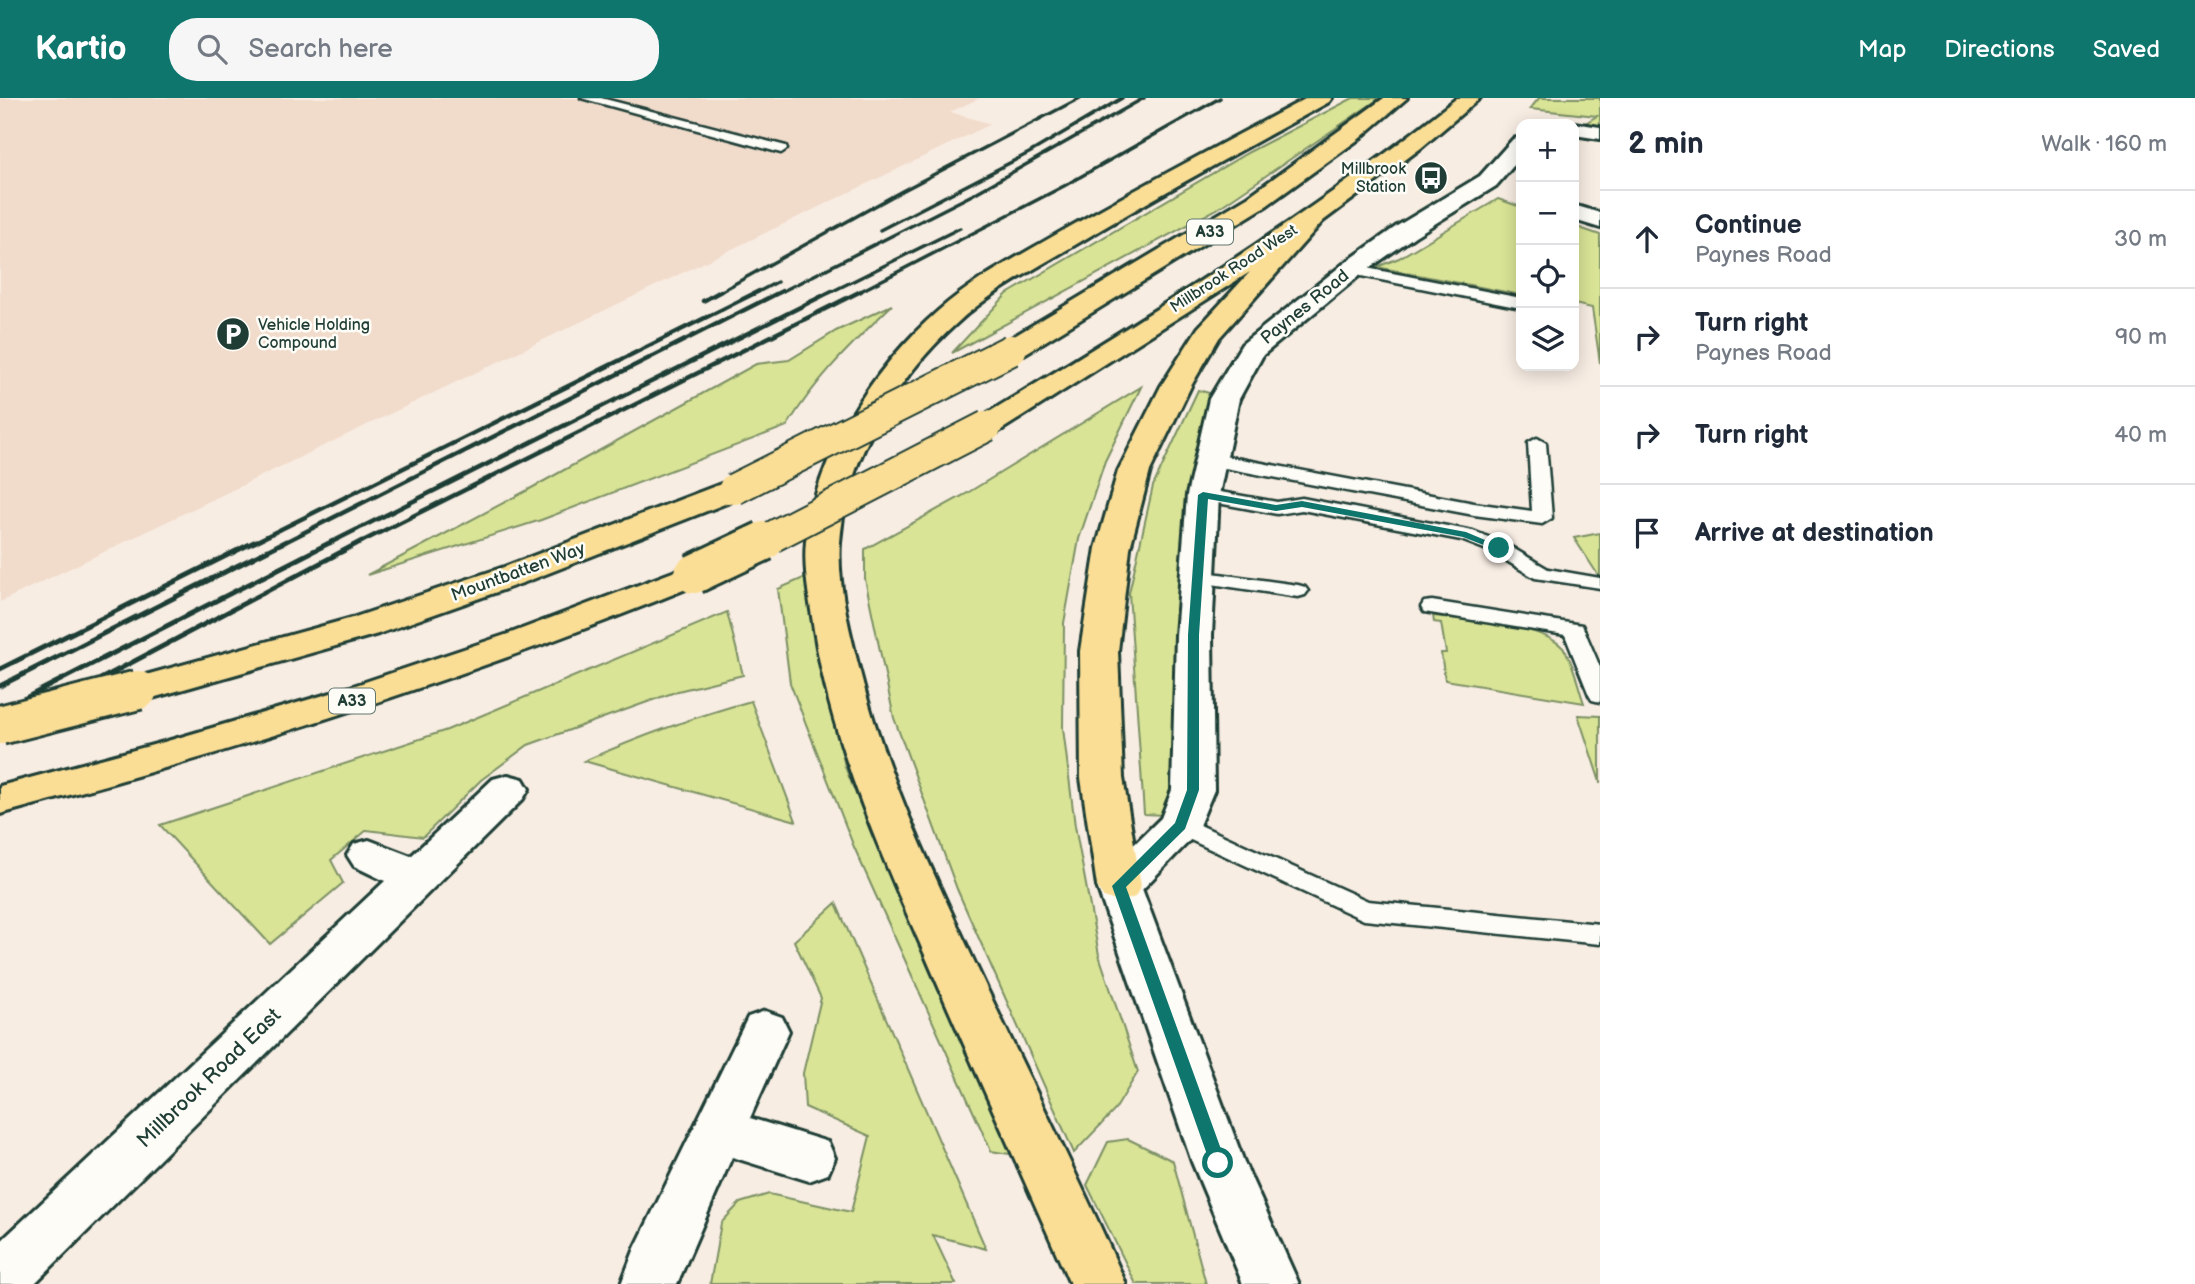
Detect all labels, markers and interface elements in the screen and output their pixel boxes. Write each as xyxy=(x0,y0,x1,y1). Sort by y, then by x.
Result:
search box xyxy=(169,18,659,81)
text: Kartio xyxy=(35,29,127,69)
icon: search xyxy=(193,30,231,68)
text: Search here xyxy=(249,34,393,65)
text: Map xyxy=(1858,35,1906,64)
text: Directions xyxy=(1944,35,2055,64)
text: Saved xyxy=(2093,35,2160,64)
map controls xyxy=(1516,119,1579,371)
button: + xyxy=(1516,119,1579,182)
text: 2 min xyxy=(1628,126,1704,162)
text: Walk · 160 m xyxy=(2041,130,2167,158)
bus stop icon: Millbrook Station xyxy=(1412,159,1450,197)
place label: Millbrook Station xyxy=(1341,160,1406,197)
button: − xyxy=(1516,182,1579,245)
text: Continue xyxy=(1695,210,1802,241)
road number: A33 xyxy=(1187,220,1233,244)
icon: ahead xyxy=(1628,220,1666,258)
street label: Millbrook Road West xyxy=(1167,221,1301,317)
text: 30 m xyxy=(2114,225,2167,253)
text: Paynes Road xyxy=(1695,241,1832,269)
button: locate xyxy=(1516,245,1579,308)
street label: Paynes Road xyxy=(1257,265,1353,349)
button: layers xyxy=(1516,308,1579,371)
text: Turn right xyxy=(1695,308,1808,339)
parking icon: Vehicle Holding Compound xyxy=(214,315,252,353)
place label: Vehicle Holding Compound xyxy=(258,316,370,353)
icon: right xyxy=(1628,318,1666,356)
text: 90 m xyxy=(2115,323,2167,351)
text: Paynes Road xyxy=(1695,339,1832,367)
icon: right xyxy=(1628,416,1666,454)
text: Turn right xyxy=(1695,420,1808,451)
text: 40 m xyxy=(2114,421,2167,449)
icon: arrive xyxy=(1628,514,1666,552)
text: Arrive at destination xyxy=(1695,518,1934,549)
route end xyxy=(1483,532,1514,563)
street label: Mountbatten Way xyxy=(448,538,589,606)
road number: A33 xyxy=(329,688,375,714)
street label: Millbrook Road East xyxy=(132,1003,286,1153)
route start xyxy=(1202,1147,1233,1178)

